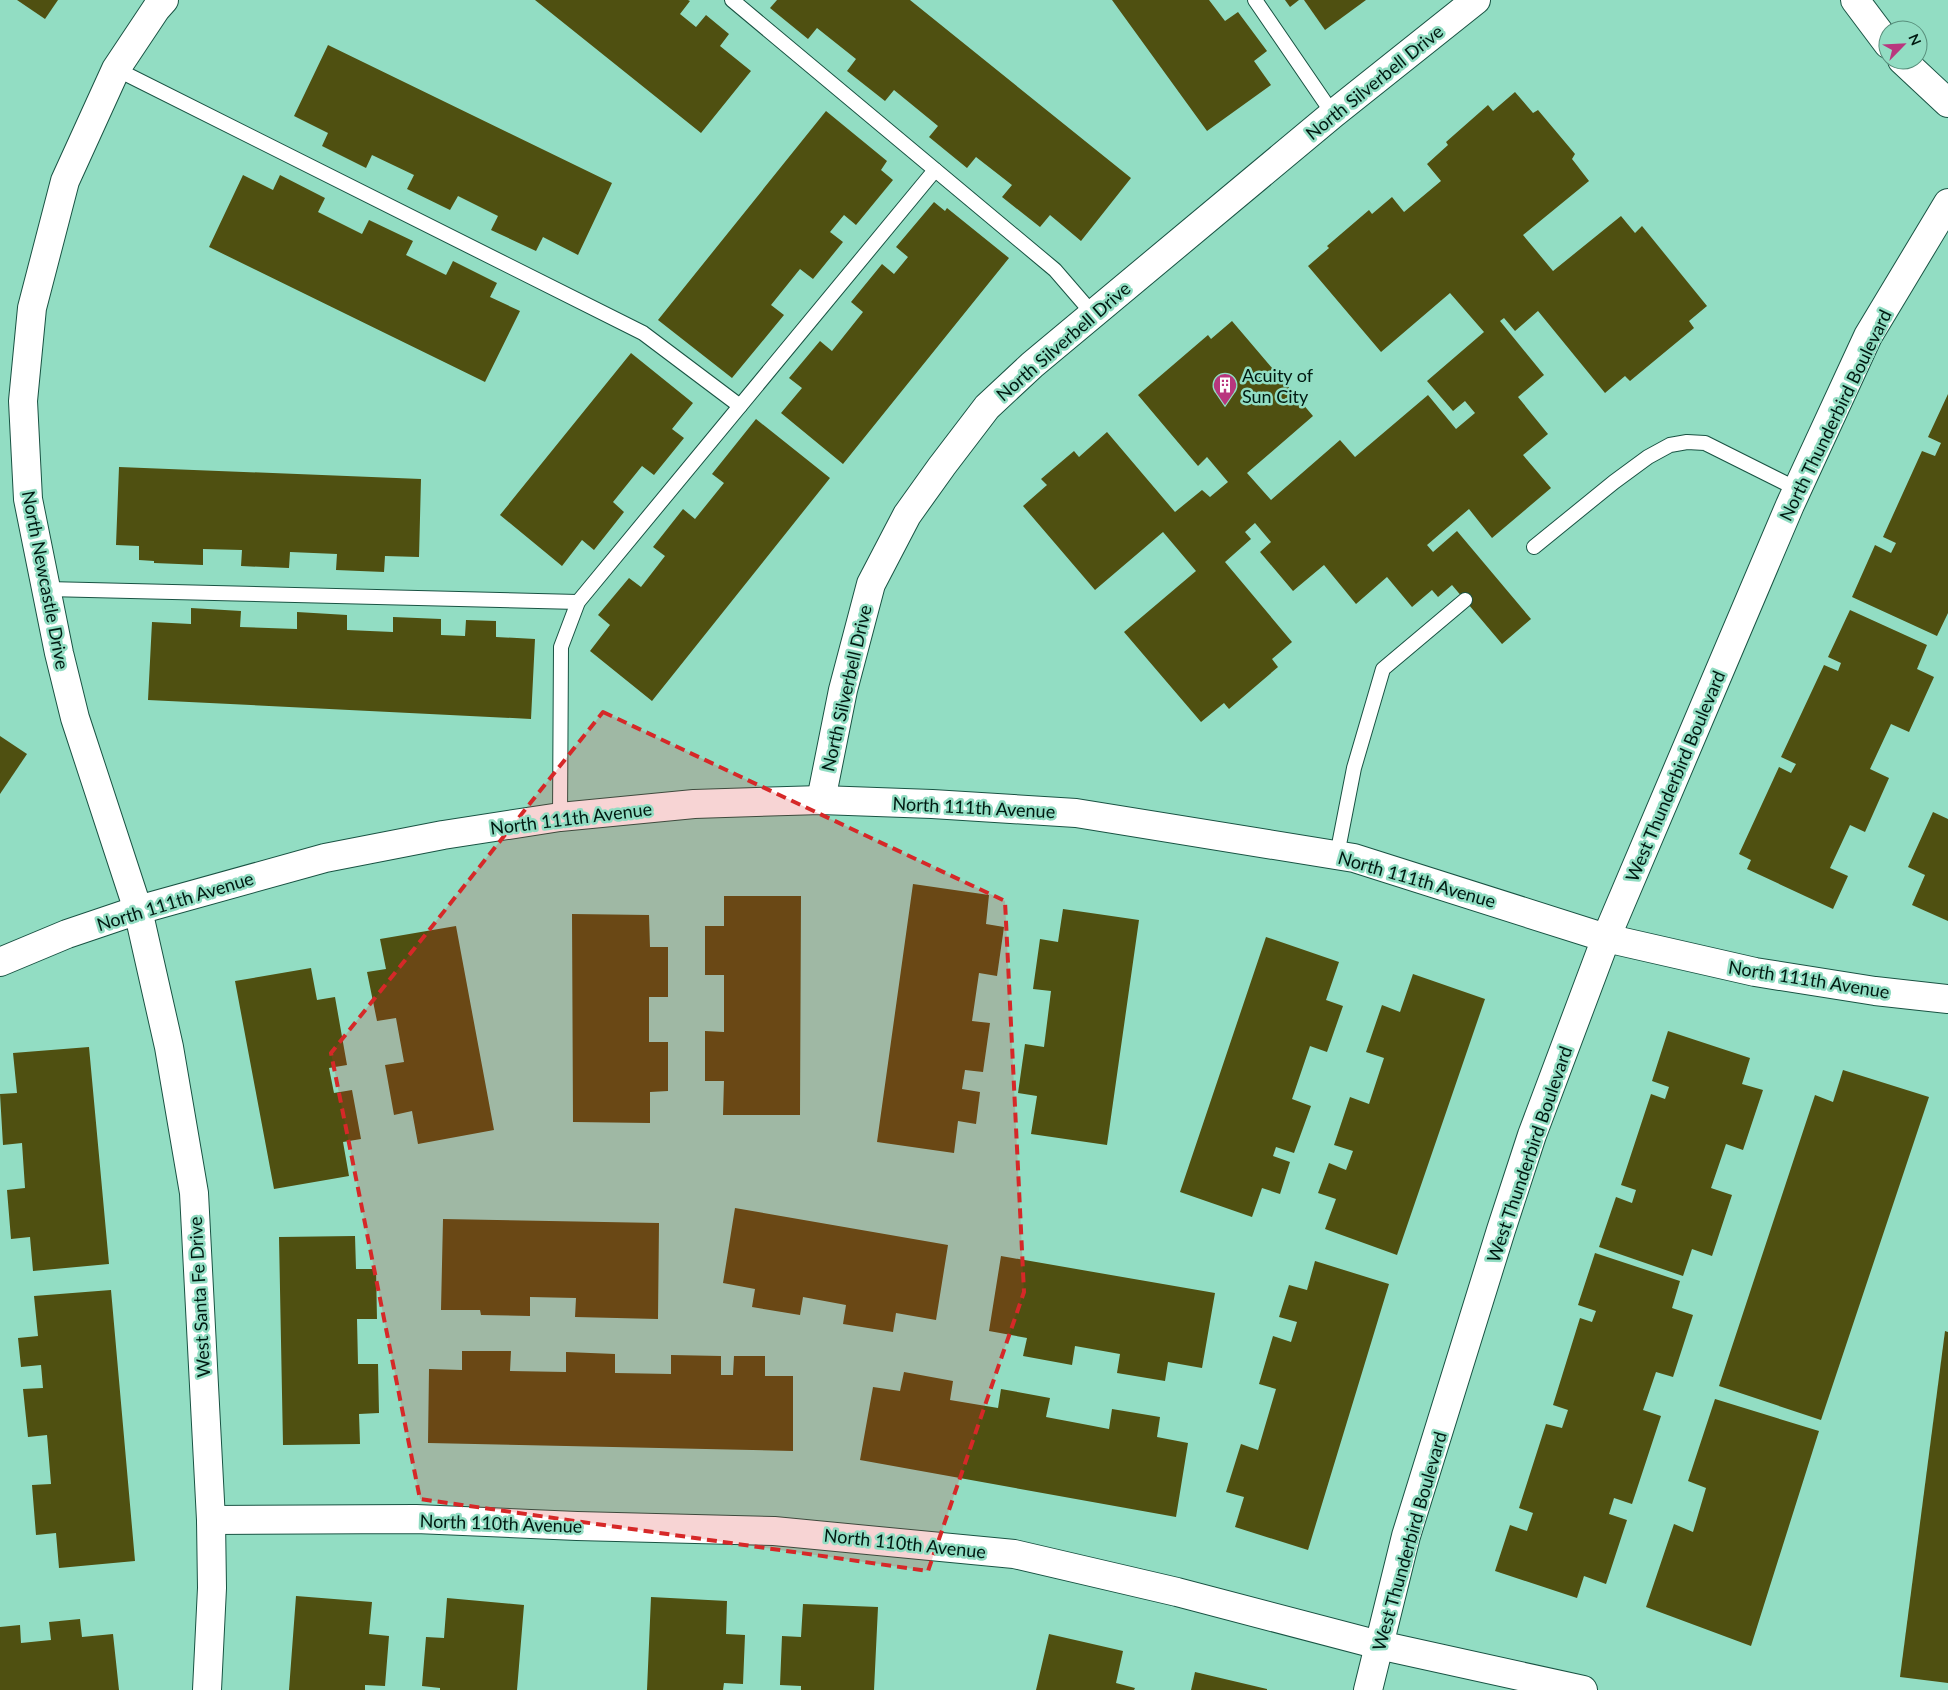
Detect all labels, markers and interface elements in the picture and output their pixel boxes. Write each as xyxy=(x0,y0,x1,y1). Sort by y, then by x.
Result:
street label: North Silverbell Drive xyxy=(1301,20,1447,144)
north arrow xyxy=(1878,20,1928,70)
text: N xyxy=(1905,31,1925,48)
street label: North Silverbell Drive xyxy=(992,277,1134,405)
street label: North Thunderbird Boulevard xyxy=(1774,306,1896,524)
place label: Acuity of Sun City xyxy=(1242,364,1314,407)
building icon: Acuity of Sun City xyxy=(1212,372,1238,406)
street label: North Newcastle Drive xyxy=(18,489,74,671)
street label: North Silverbell Drive xyxy=(816,603,876,773)
street label: West Thunderbird Boulevard xyxy=(1621,667,1729,885)
street label: North 111th Avenue xyxy=(892,792,1056,822)
street label: North 111th Avenue xyxy=(489,797,653,839)
street label: North 111th Avenue xyxy=(1336,846,1498,912)
street label: North 111th Avenue xyxy=(94,867,256,935)
street label: North 111th Avenue xyxy=(1727,955,1891,1003)
street label: West Thunderbird Boulevard xyxy=(1482,1043,1576,1265)
street label: West Santa Fe Drive xyxy=(184,1216,214,1378)
street label: West Thunderbird Boulevard xyxy=(1367,1429,1451,1653)
street label: North 110th Avenue xyxy=(419,1509,583,1537)
street label: North 110th Avenue xyxy=(823,1524,987,1562)

